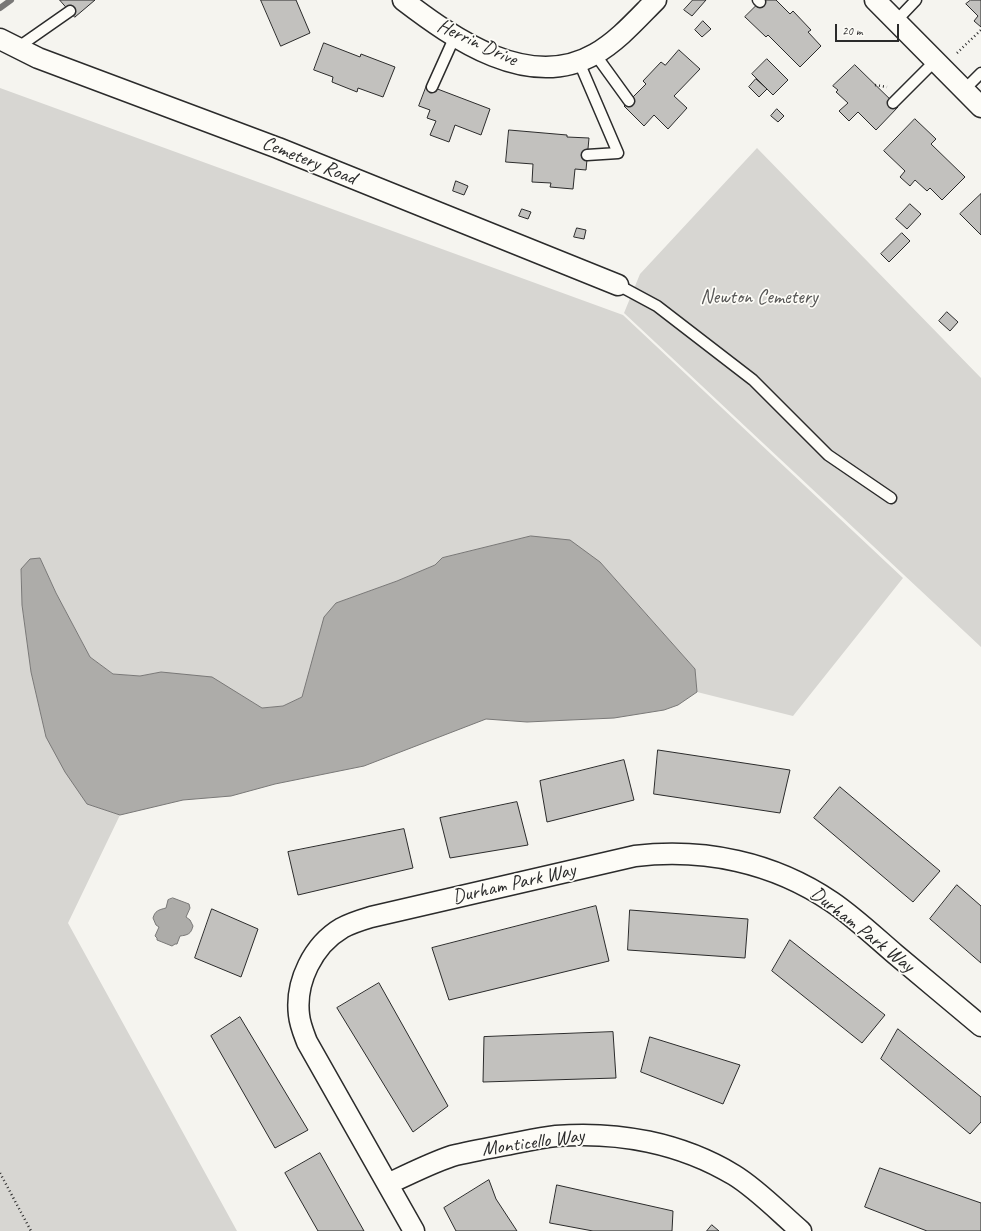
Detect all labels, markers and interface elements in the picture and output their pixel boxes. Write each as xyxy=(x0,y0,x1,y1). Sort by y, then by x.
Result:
street label: Herrin Drive xyxy=(433,14,521,72)
scale bar xyxy=(837,16,901,42)
text: 20 m xyxy=(842,23,862,39)
street label: Cemetery Road xyxy=(259,131,359,191)
park label: Newton Cemetery xyxy=(700,286,818,310)
street label: Durham Park Way xyxy=(450,858,578,910)
street label: Durham Park Way xyxy=(805,882,919,978)
street label: Monticello Way xyxy=(480,1124,586,1162)

